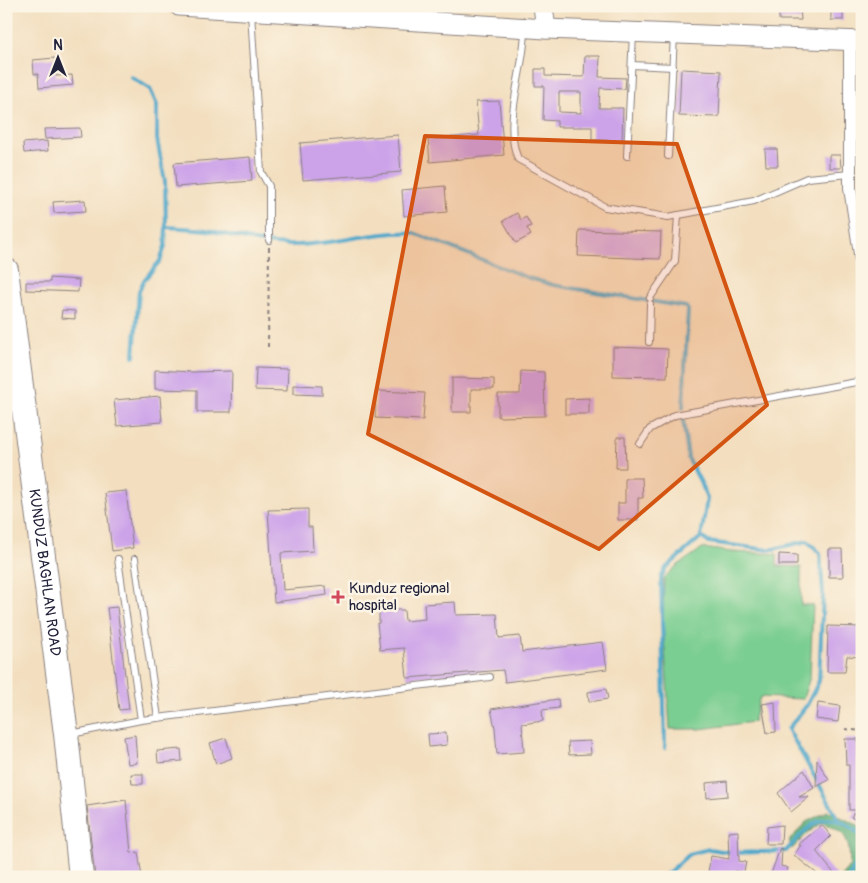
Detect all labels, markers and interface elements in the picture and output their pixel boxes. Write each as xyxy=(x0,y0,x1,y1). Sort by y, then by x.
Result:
north arrow xyxy=(32,32,82,82)
text: N xyxy=(53,37,63,54)
street label: KUNDUZ BAGHLAN ROAD xyxy=(25,488,65,657)
place label: Kunduz regional hospital xyxy=(349,579,450,615)
marker: Kunduz regional hospital xyxy=(331,590,345,604)

